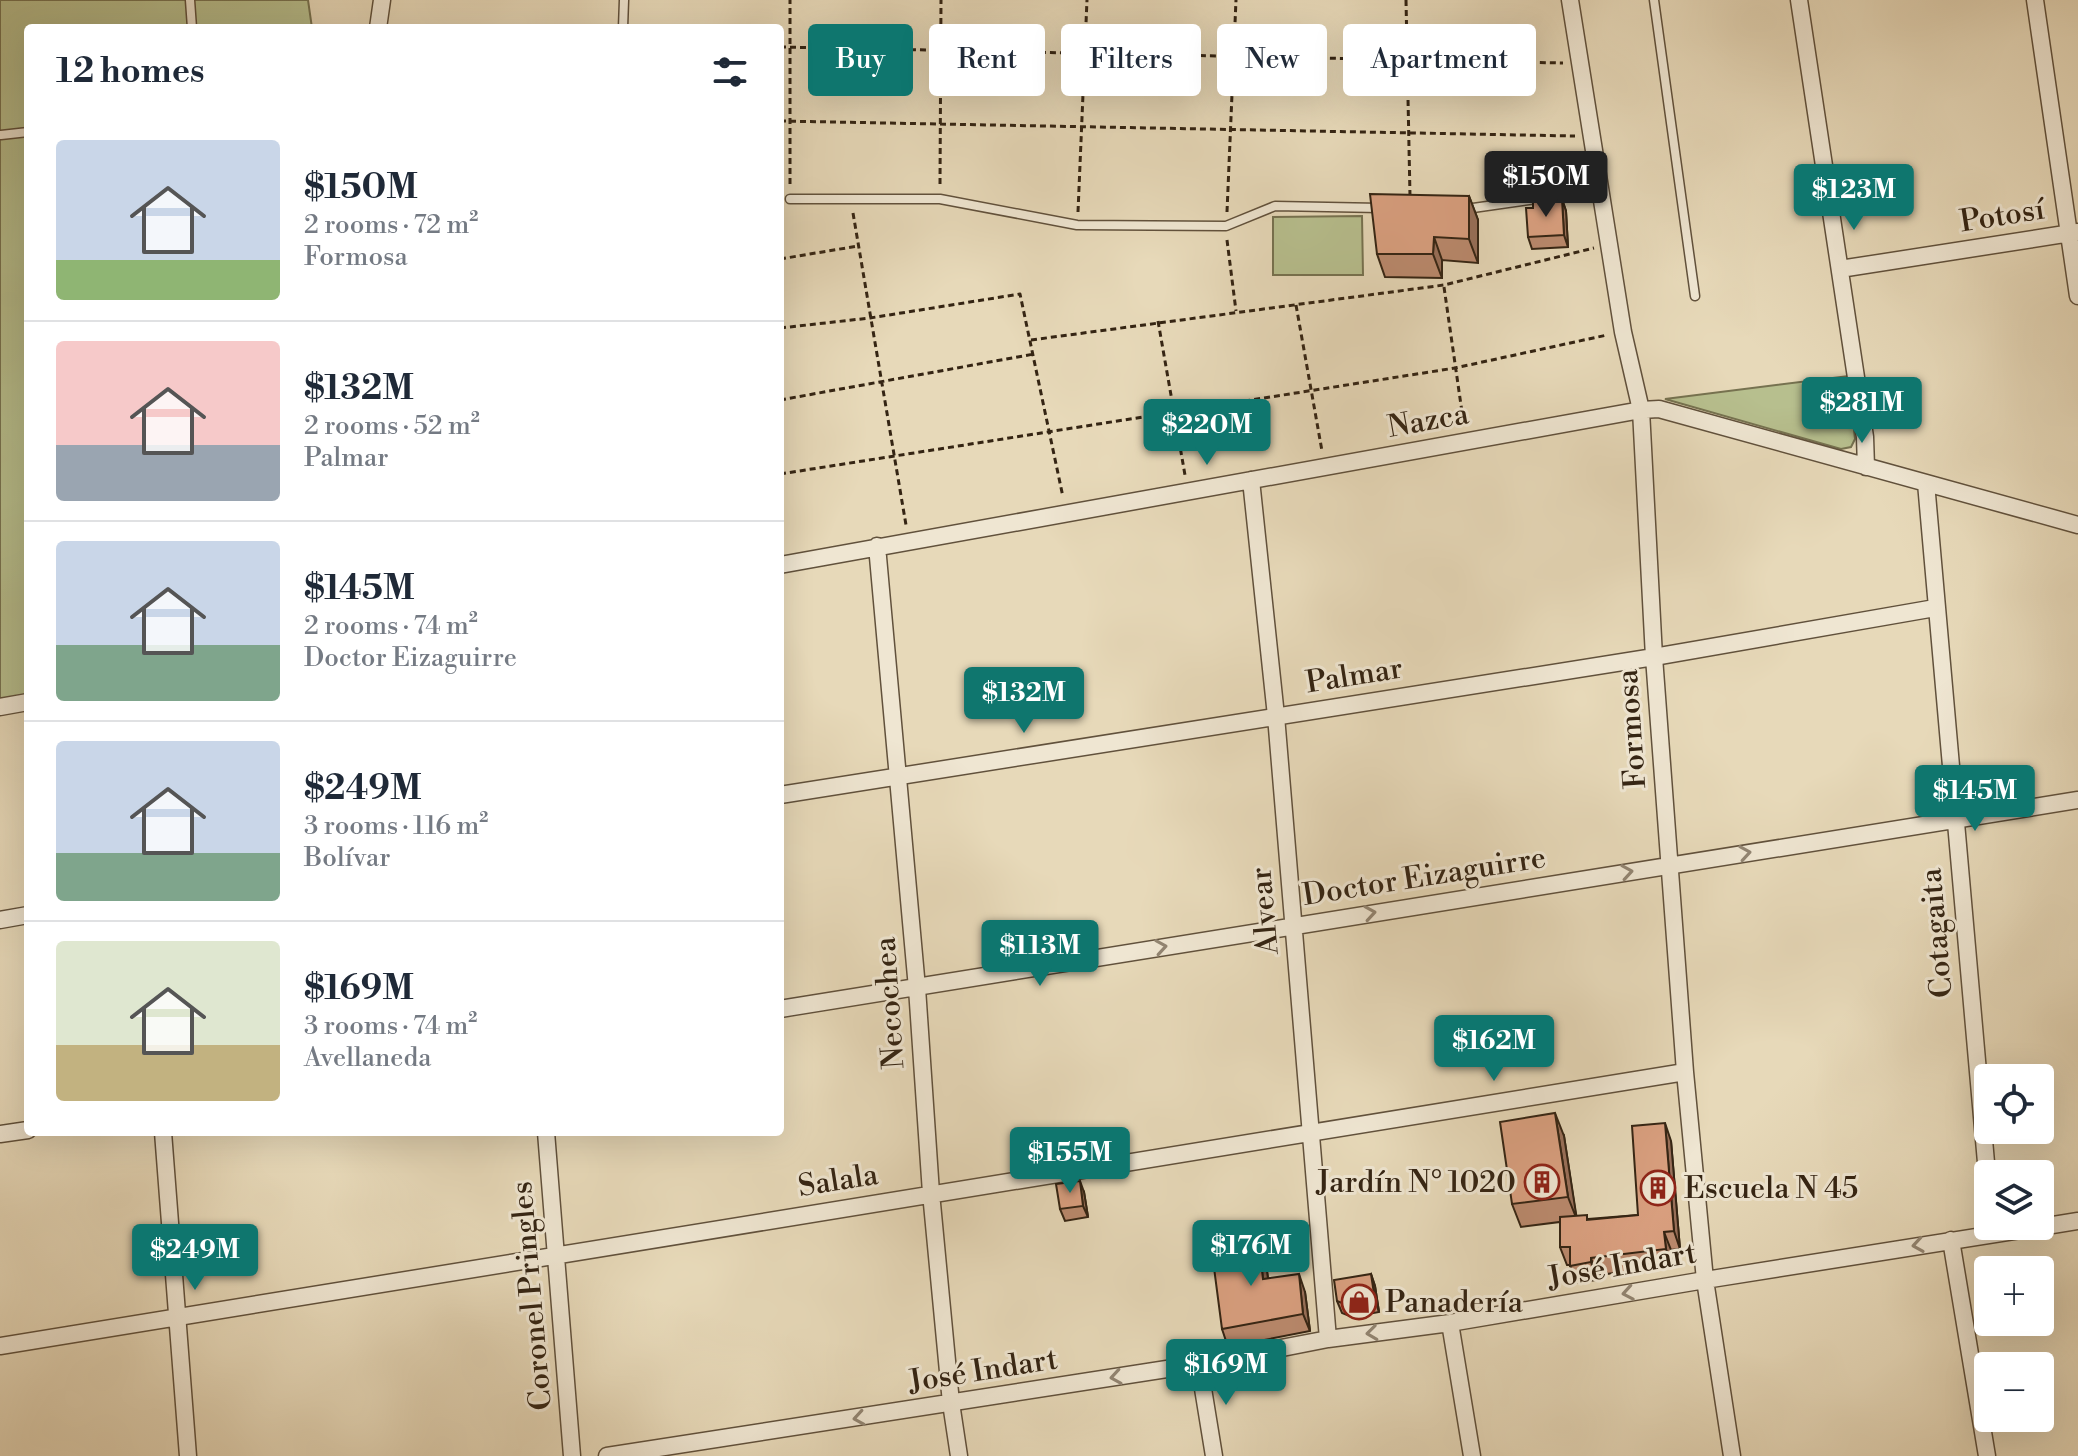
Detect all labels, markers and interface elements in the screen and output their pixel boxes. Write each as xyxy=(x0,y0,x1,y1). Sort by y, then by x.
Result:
chip: Buy xyxy=(808,24,913,96)
chip: Rent xyxy=(929,24,1045,96)
chip: Filters xyxy=(1061,24,1201,96)
chip: New xyxy=(1217,24,1327,96)
chip: Apartment xyxy=(1343,24,1536,96)
icon: filters xyxy=(708,50,752,94)
text: 12 homes xyxy=(56,51,205,93)
pin: $150M xyxy=(1490,151,1602,219)
text: $150M xyxy=(1502,161,1590,193)
pin: $123M xyxy=(1798,164,1910,232)
text: $150M xyxy=(304,167,418,209)
icon: home xyxy=(120,172,216,268)
text: $123M xyxy=(1812,174,1896,206)
street label: Potosí xyxy=(1957,190,2048,241)
text: 2 rooms · 72 m² xyxy=(304,209,478,241)
text: Formosa xyxy=(304,241,408,273)
text: $132M xyxy=(304,368,414,410)
icon: home xyxy=(120,373,216,469)
pin: $281M xyxy=(1806,377,1918,445)
text: $281M xyxy=(1820,387,1904,419)
street label: Nazca xyxy=(1385,395,1473,447)
pin: $220M xyxy=(1151,399,1263,467)
text: $220M xyxy=(1162,409,1252,441)
text: 2 rooms · 52 m² xyxy=(304,410,480,442)
text: Palmar xyxy=(304,442,388,474)
text: $145M xyxy=(304,568,414,610)
icon: home xyxy=(120,573,216,669)
text: 2 rooms · 74 m² xyxy=(304,610,478,642)
text: Doctor Eizaguirre xyxy=(304,642,517,674)
street label: Palmar xyxy=(1303,650,1405,702)
pin: $132M xyxy=(968,667,1080,735)
street label: Formosa xyxy=(1609,667,1655,790)
text: $132M xyxy=(982,677,1066,709)
pin: $145M xyxy=(1919,765,2031,833)
text: $249M xyxy=(304,768,421,810)
icon: home xyxy=(120,773,216,869)
text: $145M xyxy=(1933,775,2017,807)
text: 3 rooms · 116 m² xyxy=(304,810,488,842)
street label: Doctor Eizaguirre xyxy=(1300,839,1548,915)
text: Bolívar xyxy=(304,842,390,874)
one-way arrow xyxy=(1738,846,1752,863)
one-way arrow xyxy=(1620,864,1634,881)
street label: Alvear xyxy=(1242,866,1288,957)
street label: Cotagaita xyxy=(1912,866,1962,999)
one-way arrow xyxy=(1364,905,1377,922)
pin: $113M xyxy=(984,920,1096,988)
text: $113M xyxy=(1000,930,1081,962)
street label: Necochea xyxy=(866,935,914,1070)
one-way arrow xyxy=(1154,940,1168,957)
text: $169M xyxy=(304,968,414,1010)
icon: home xyxy=(120,973,216,1069)
text: 3 rooms · 74 m² xyxy=(304,1010,477,1042)
pin: $162M xyxy=(1438,1015,1550,1083)
text: $162M xyxy=(1452,1025,1536,1057)
text: Avellaneda xyxy=(304,1042,431,1074)
map controls xyxy=(1974,1064,2054,1432)
button: locate xyxy=(1974,1064,2054,1144)
pin: $155M xyxy=(1014,1127,1126,1195)
text: $155M xyxy=(1028,1137,1112,1169)
street label: Salala xyxy=(795,1156,882,1206)
button: layers xyxy=(1974,1160,2054,1240)
building icon: Jardín N° 1020 xyxy=(1523,1163,1561,1201)
place label: Jardín N° 1020 xyxy=(1316,1164,1516,1202)
building icon: Escuela N 45 xyxy=(1639,1169,1677,1207)
place label: Escuela N 45 xyxy=(1684,1170,1858,1208)
street label: Coronel Pringles xyxy=(503,1180,561,1412)
pin: $176M xyxy=(1195,1220,1307,1288)
pin: $249M xyxy=(139,1224,251,1292)
text: $176M xyxy=(1210,1230,1292,1262)
text: $249M xyxy=(150,1234,240,1266)
street label: José Indart xyxy=(1544,1234,1700,1298)
one-way arrow xyxy=(1911,1236,1925,1253)
button: + xyxy=(1974,1256,2054,1336)
shop icon: Panadería xyxy=(1340,1283,1378,1321)
one-way arrow xyxy=(1622,1283,1635,1300)
place label: Panadería xyxy=(1385,1284,1524,1322)
one-way arrow xyxy=(1365,1324,1379,1341)
pin: $169M xyxy=(1170,1339,1282,1407)
street label: José Indart xyxy=(905,1340,1061,1402)
text: $169M xyxy=(1184,1349,1268,1381)
button: − xyxy=(1974,1352,2054,1432)
one-way arrow xyxy=(1109,1368,1122,1385)
one-way arrow xyxy=(852,1408,866,1425)

